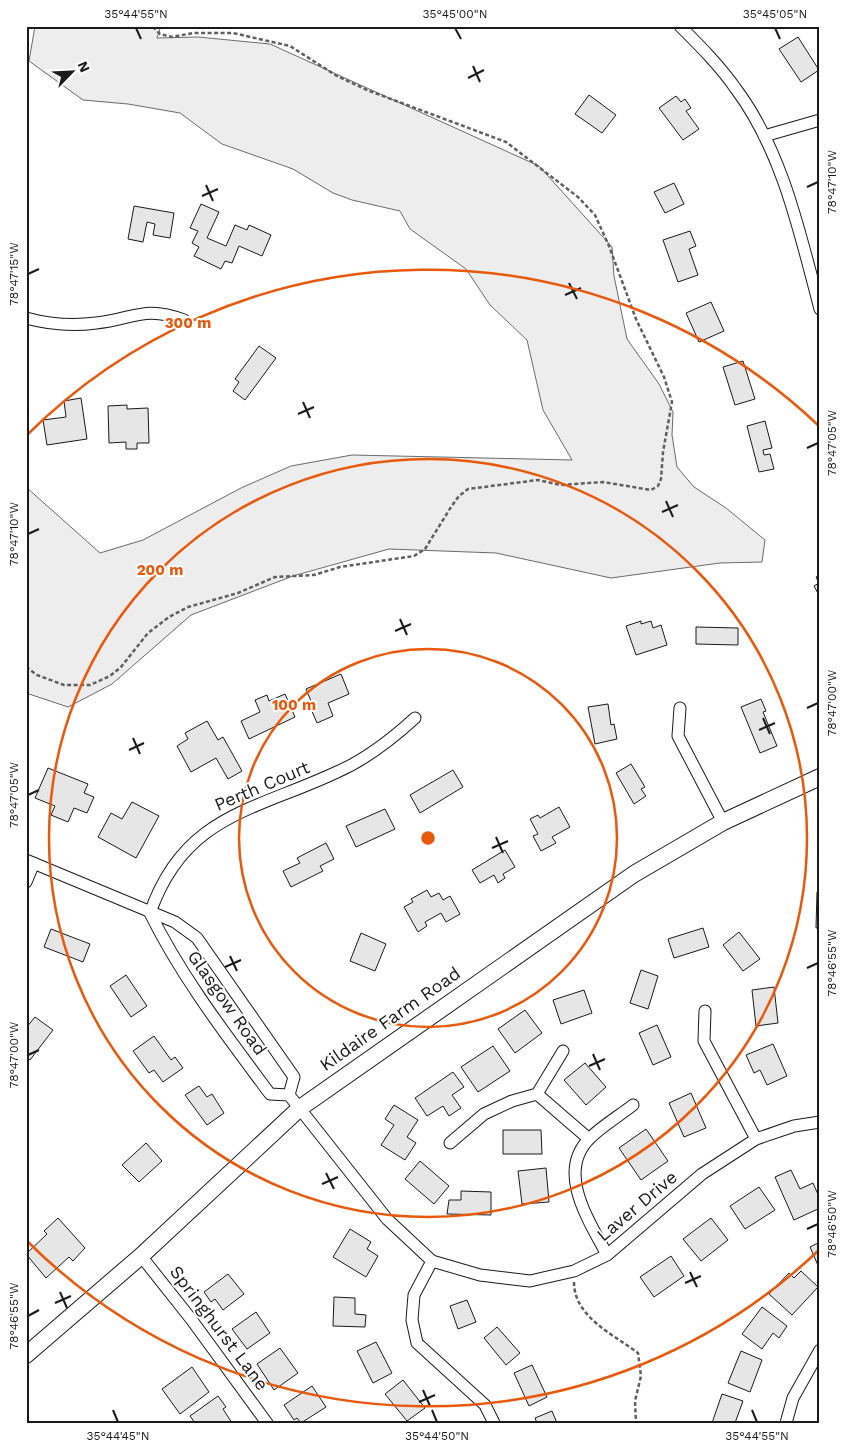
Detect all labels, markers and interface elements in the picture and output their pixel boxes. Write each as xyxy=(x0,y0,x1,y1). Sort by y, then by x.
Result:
text: 35°44'55"N xyxy=(104,7,168,21)
text: 35°45'00"N xyxy=(423,7,487,21)
text: 35°45'05"N xyxy=(743,7,807,21)
north arrow xyxy=(48,48,98,98)
text: N xyxy=(74,59,93,75)
text: 78°47'10"W xyxy=(825,150,839,214)
text: 78°47'15"W xyxy=(7,242,21,306)
text: 300 m xyxy=(165,314,211,332)
text: 78°47'05"W xyxy=(825,409,839,476)
text: 78°47'10"W xyxy=(7,502,21,566)
text: 200 m xyxy=(137,561,183,579)
text: 78°47'00"W xyxy=(825,669,839,736)
text: 100 m xyxy=(272,696,316,714)
street label: Perth Court xyxy=(211,756,313,815)
text: 78°47'05"W xyxy=(7,761,21,828)
centre of rings xyxy=(419,829,437,847)
text: 78°46'55"W xyxy=(825,929,839,996)
street label: Glasgow Road xyxy=(184,946,271,1059)
street label: Kildaire Farm Road xyxy=(315,962,464,1075)
text: 78°47'00"W xyxy=(7,1021,21,1088)
street label: Laver Drive xyxy=(592,1166,681,1245)
text: 78°46'50"W xyxy=(825,1190,839,1258)
street label: Springhurst Lane xyxy=(166,1261,273,1394)
text: 78°46'55"W xyxy=(7,1282,21,1349)
text: 35°44'45"N xyxy=(87,1429,149,1443)
text: 35°44'50"N xyxy=(405,1429,469,1443)
text: 35°44'55"N xyxy=(725,1429,789,1443)

